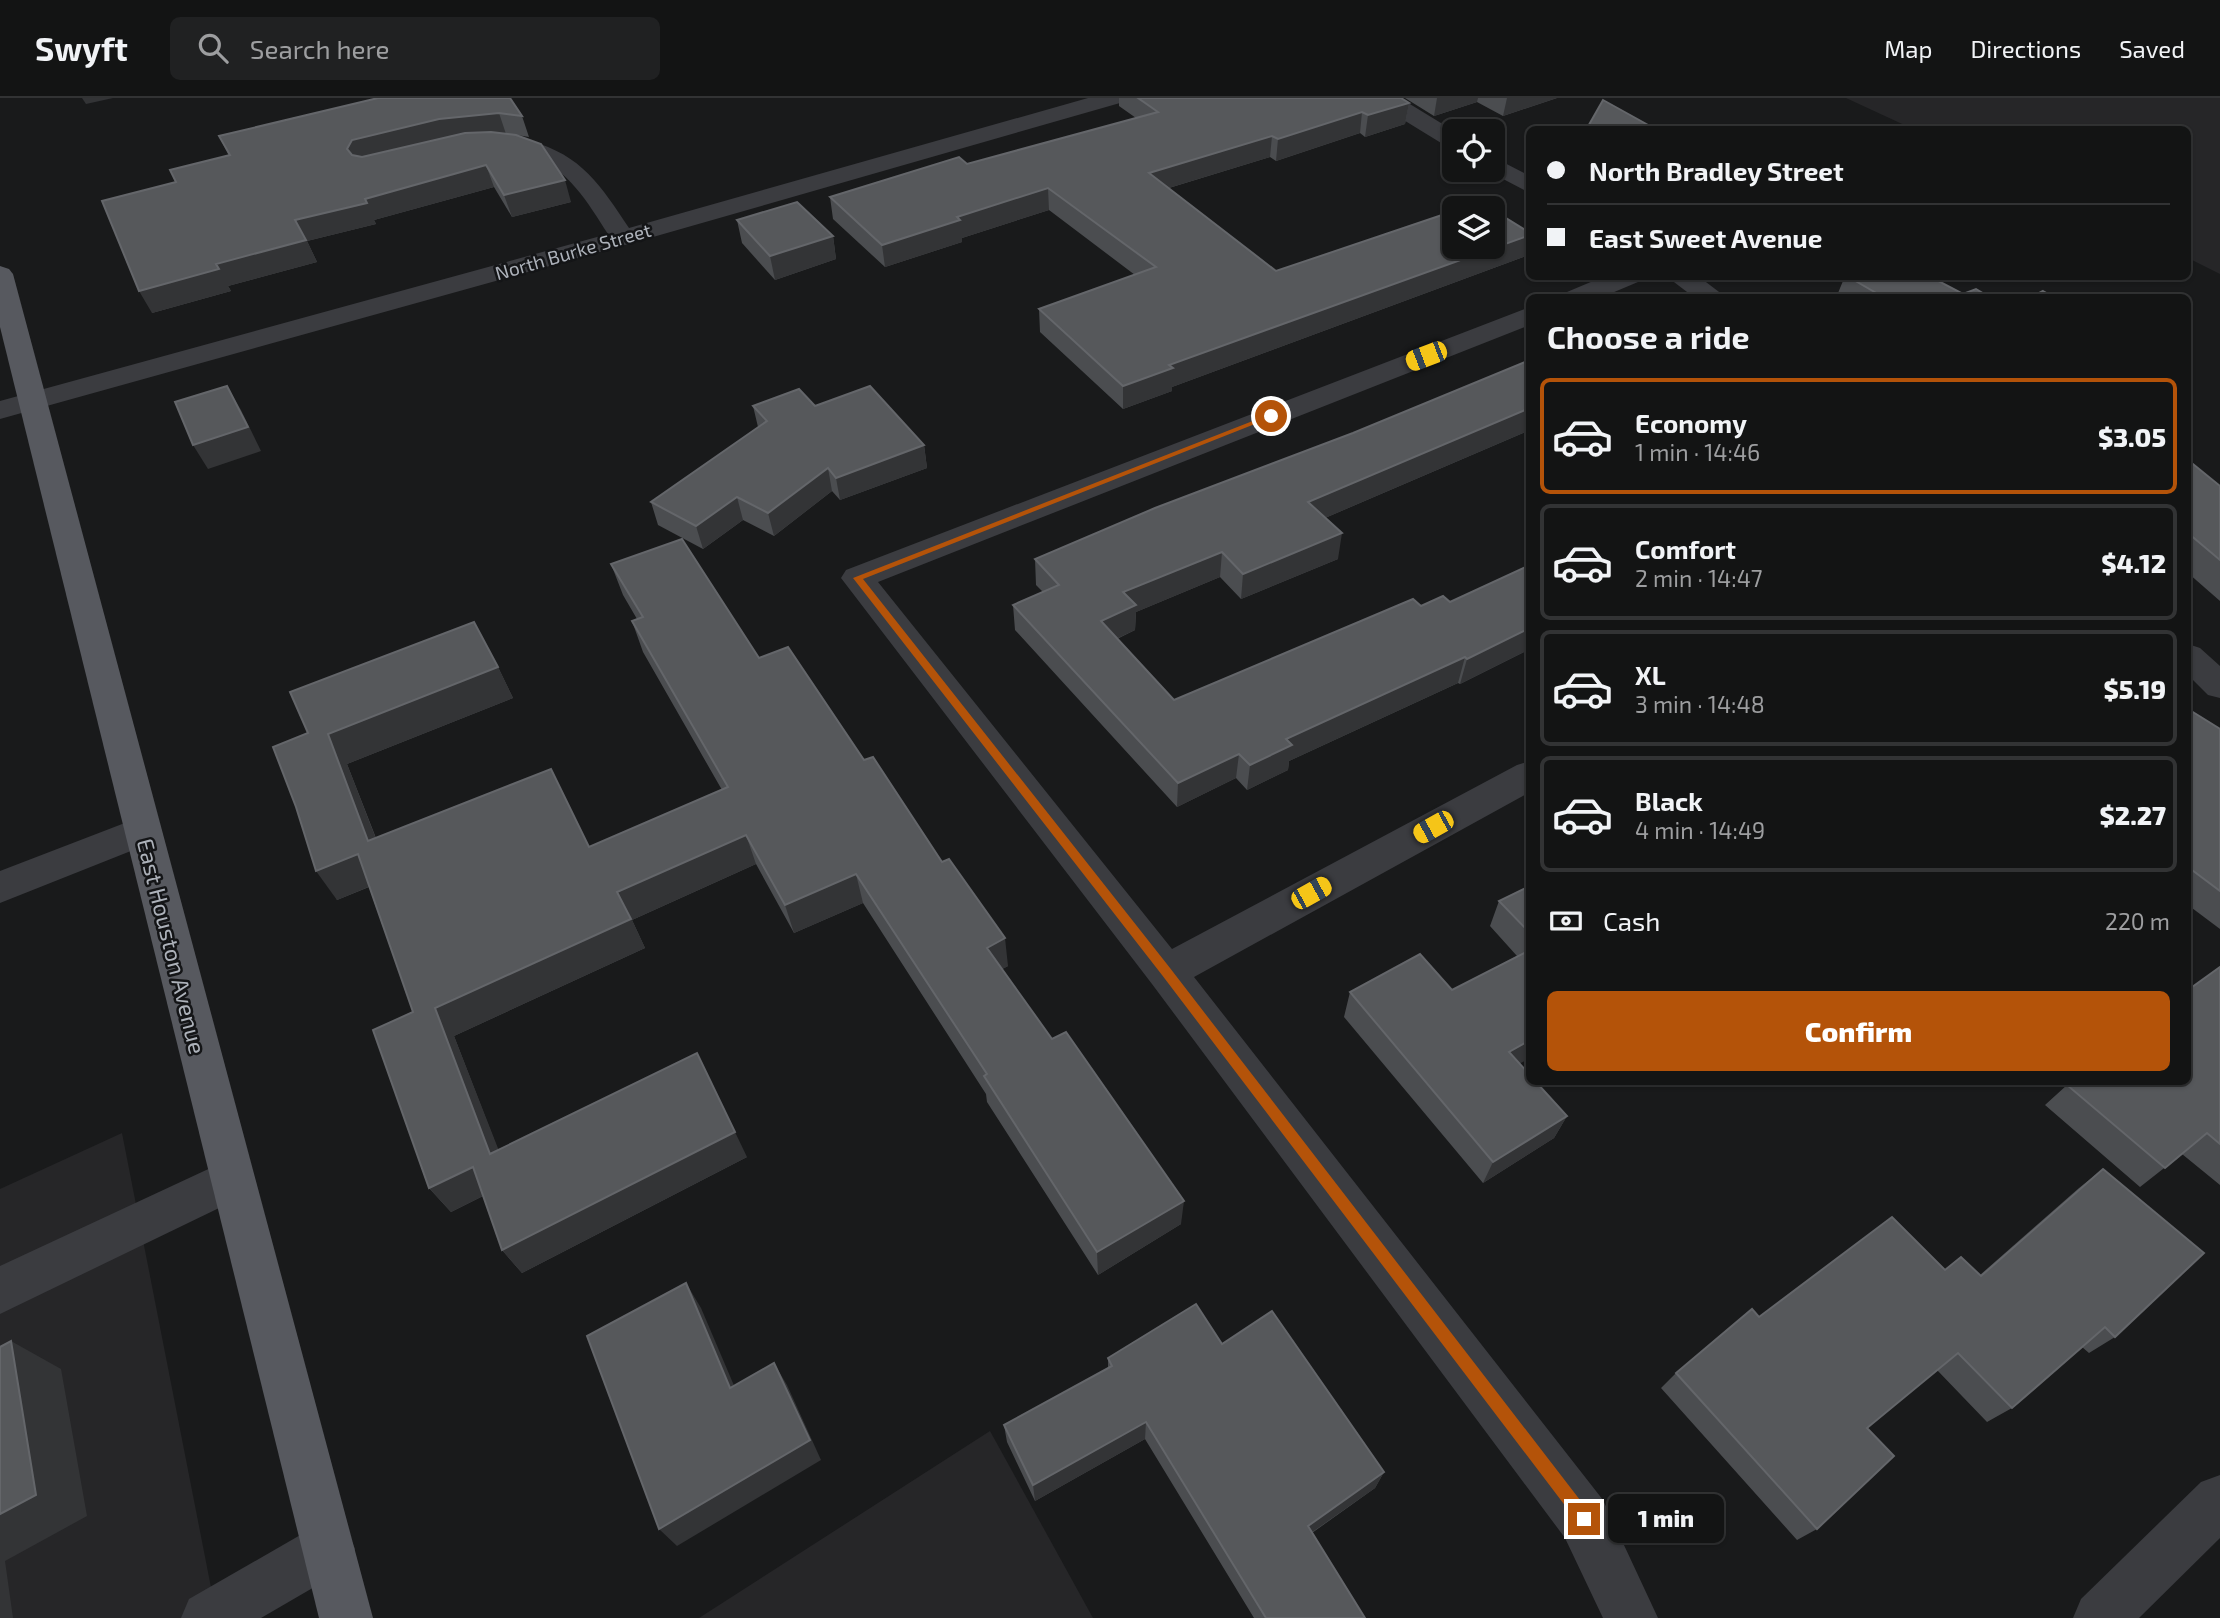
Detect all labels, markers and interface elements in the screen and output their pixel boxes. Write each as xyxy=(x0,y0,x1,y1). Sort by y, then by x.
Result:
search box xyxy=(170,17,660,80)
text: Swyft xyxy=(35,28,128,68)
icon: search xyxy=(194,29,232,67)
text: Search here xyxy=(250,33,390,64)
text: Map xyxy=(1884,34,1932,63)
text: Directions xyxy=(1970,34,2081,63)
text: Saved xyxy=(2119,34,2185,63)
map controls xyxy=(1442,119,1505,259)
button: locate xyxy=(1442,119,1505,182)
text: North Bradley Street xyxy=(1589,155,1844,186)
button: layers xyxy=(1442,196,1505,259)
street label: North Burke Street xyxy=(492,218,654,284)
text: East Sweet Avenue xyxy=(1589,222,1822,253)
text: Choose a ride xyxy=(1547,317,1750,355)
car xyxy=(1403,339,1450,373)
route start xyxy=(1255,400,1287,432)
icon: car xyxy=(1551,405,1614,468)
text: Economy xyxy=(1635,407,1747,438)
text: $3.05 xyxy=(2098,421,2166,452)
text: 1 min · 14:46 xyxy=(1635,438,1760,466)
icon: car xyxy=(1551,531,1614,594)
text: Comfort xyxy=(1635,533,1736,564)
text: $4.12 xyxy=(2101,547,2166,578)
text: 2 min · 14:47 xyxy=(1635,564,1763,592)
icon: car xyxy=(1551,657,1614,720)
text: XL xyxy=(1635,659,1666,690)
text: $5.19 xyxy=(2103,673,2166,704)
text: 3 min · 14:48 xyxy=(1635,690,1765,718)
icon: car xyxy=(1551,783,1614,846)
text: Black xyxy=(1635,785,1703,816)
text: $2.27 xyxy=(2099,799,2166,830)
car xyxy=(1410,808,1457,846)
text: 4 min · 14:49 xyxy=(1635,816,1765,844)
street label: East Houston Avenue xyxy=(132,835,212,1057)
car xyxy=(1288,874,1335,912)
icon: cash xyxy=(1547,902,1585,940)
text: Cash xyxy=(1603,905,1660,936)
text: 220 m xyxy=(2105,907,2170,935)
button: Confirm xyxy=(1547,991,2170,1071)
callout: 1 min xyxy=(1608,1494,1724,1544)
route end xyxy=(1568,1503,1600,1535)
text: 1 min xyxy=(1638,1504,1694,1532)

